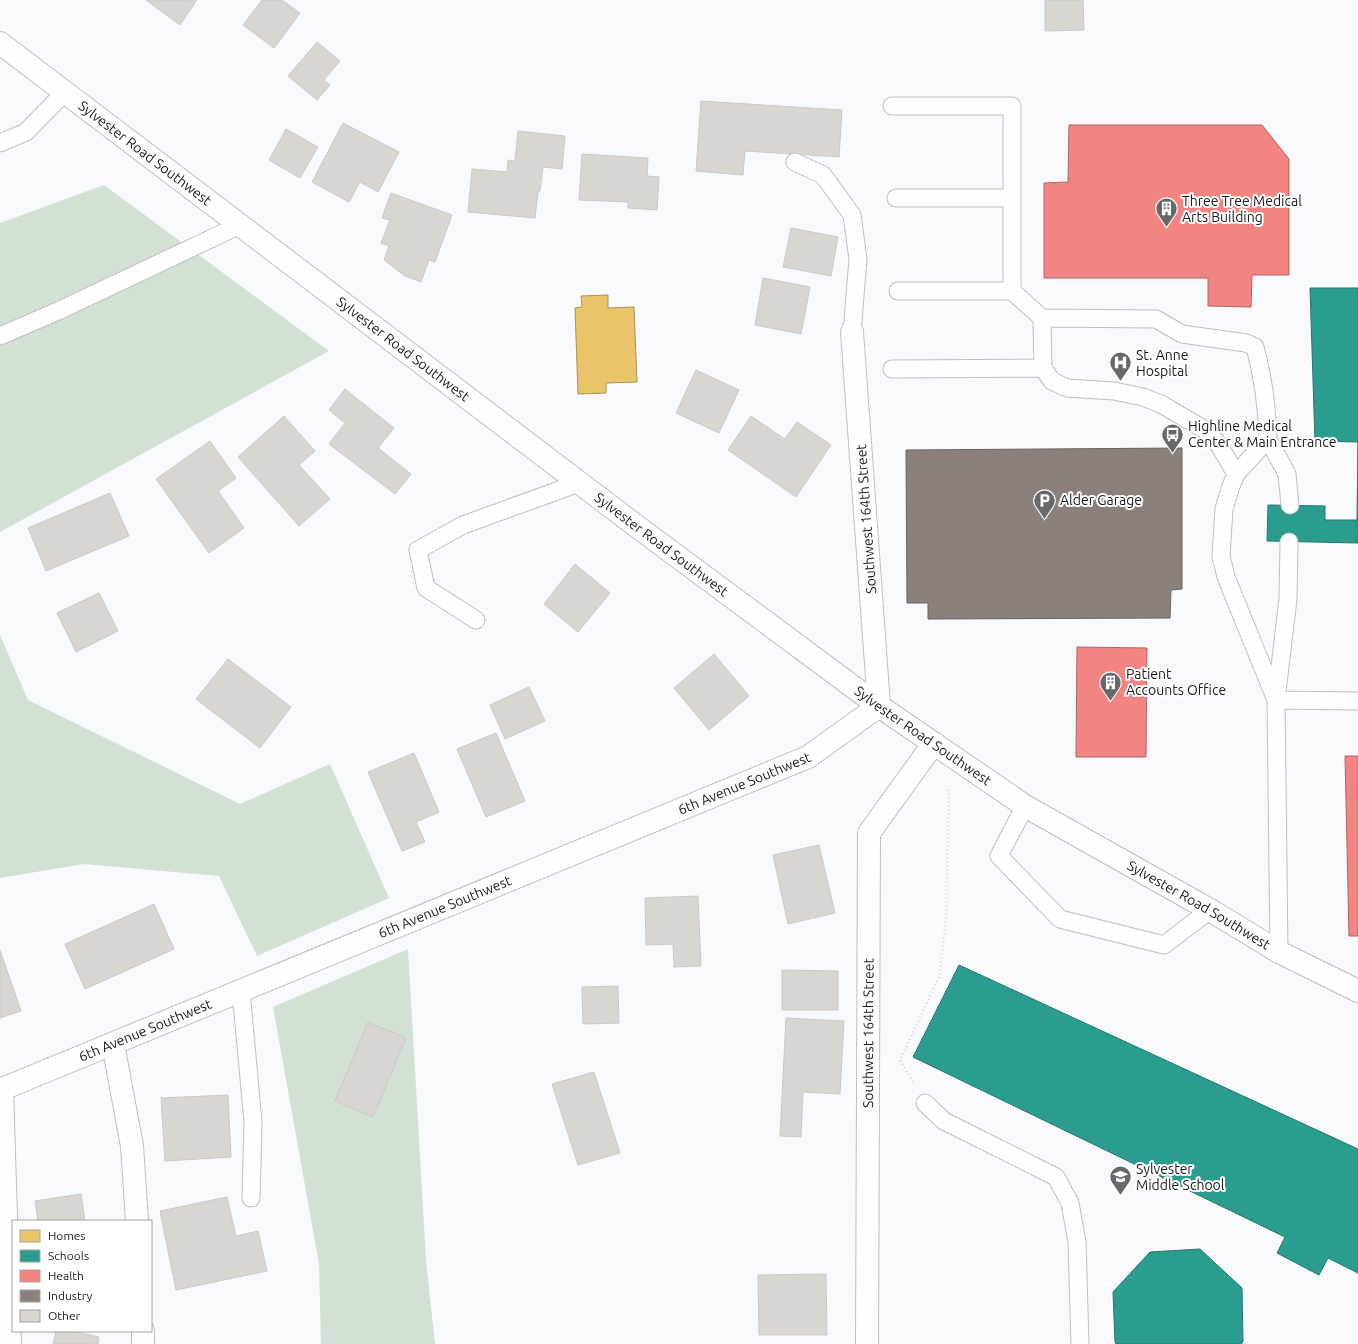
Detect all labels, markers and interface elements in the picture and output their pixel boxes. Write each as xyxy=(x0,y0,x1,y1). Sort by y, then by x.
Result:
street label: Sylvester Road Southwest xyxy=(75,97,215,209)
place label: Three Tree Medical Arts Building xyxy=(1182,193,1302,225)
building icon: Three Tree Medical Arts Building xyxy=(1153,196,1179,229)
street label: Sylvester Road Southwest xyxy=(333,293,473,405)
place label: St. Anne Hospital xyxy=(1136,347,1188,379)
hospital icon: St. Anne Hospital xyxy=(1108,350,1134,383)
place label: Highline Medical Center & Main Entrance xyxy=(1188,418,1336,450)
bus stop icon: Highline Medical Center & Main Entrance xyxy=(1160,421,1186,454)
street label: Southwest 164th Street xyxy=(853,443,879,594)
parking icon: Alder Garage xyxy=(1032,487,1058,520)
street label: Sylvester Road Southwest xyxy=(591,489,732,600)
place label: Alder Garage xyxy=(1060,492,1142,508)
place label: Patient Accounts Office xyxy=(1126,666,1226,698)
building icon: Patient Accounts Office xyxy=(1098,669,1124,702)
street label: Sylvester Road Southwest xyxy=(851,683,995,789)
street label: 6th Avenue Southwest xyxy=(675,749,814,818)
street label: Sylvester Road Southwest xyxy=(1125,857,1274,953)
street label: 6th Avenue Southwest xyxy=(376,872,514,941)
street label: Southwest 164th Street xyxy=(860,957,877,1108)
street label: 6th Avenue Southwest xyxy=(76,995,214,1065)
place label: Sylvester Middle School xyxy=(1136,1161,1225,1193)
school or university icon: Sylvester Middle School xyxy=(1108,1164,1134,1197)
legend xyxy=(12,1220,152,1332)
text: Homes xyxy=(48,1229,86,1242)
text: Schools xyxy=(48,1249,89,1262)
text: Health xyxy=(48,1269,84,1282)
text: Industry xyxy=(48,1289,93,1302)
text: Other xyxy=(48,1309,81,1322)

